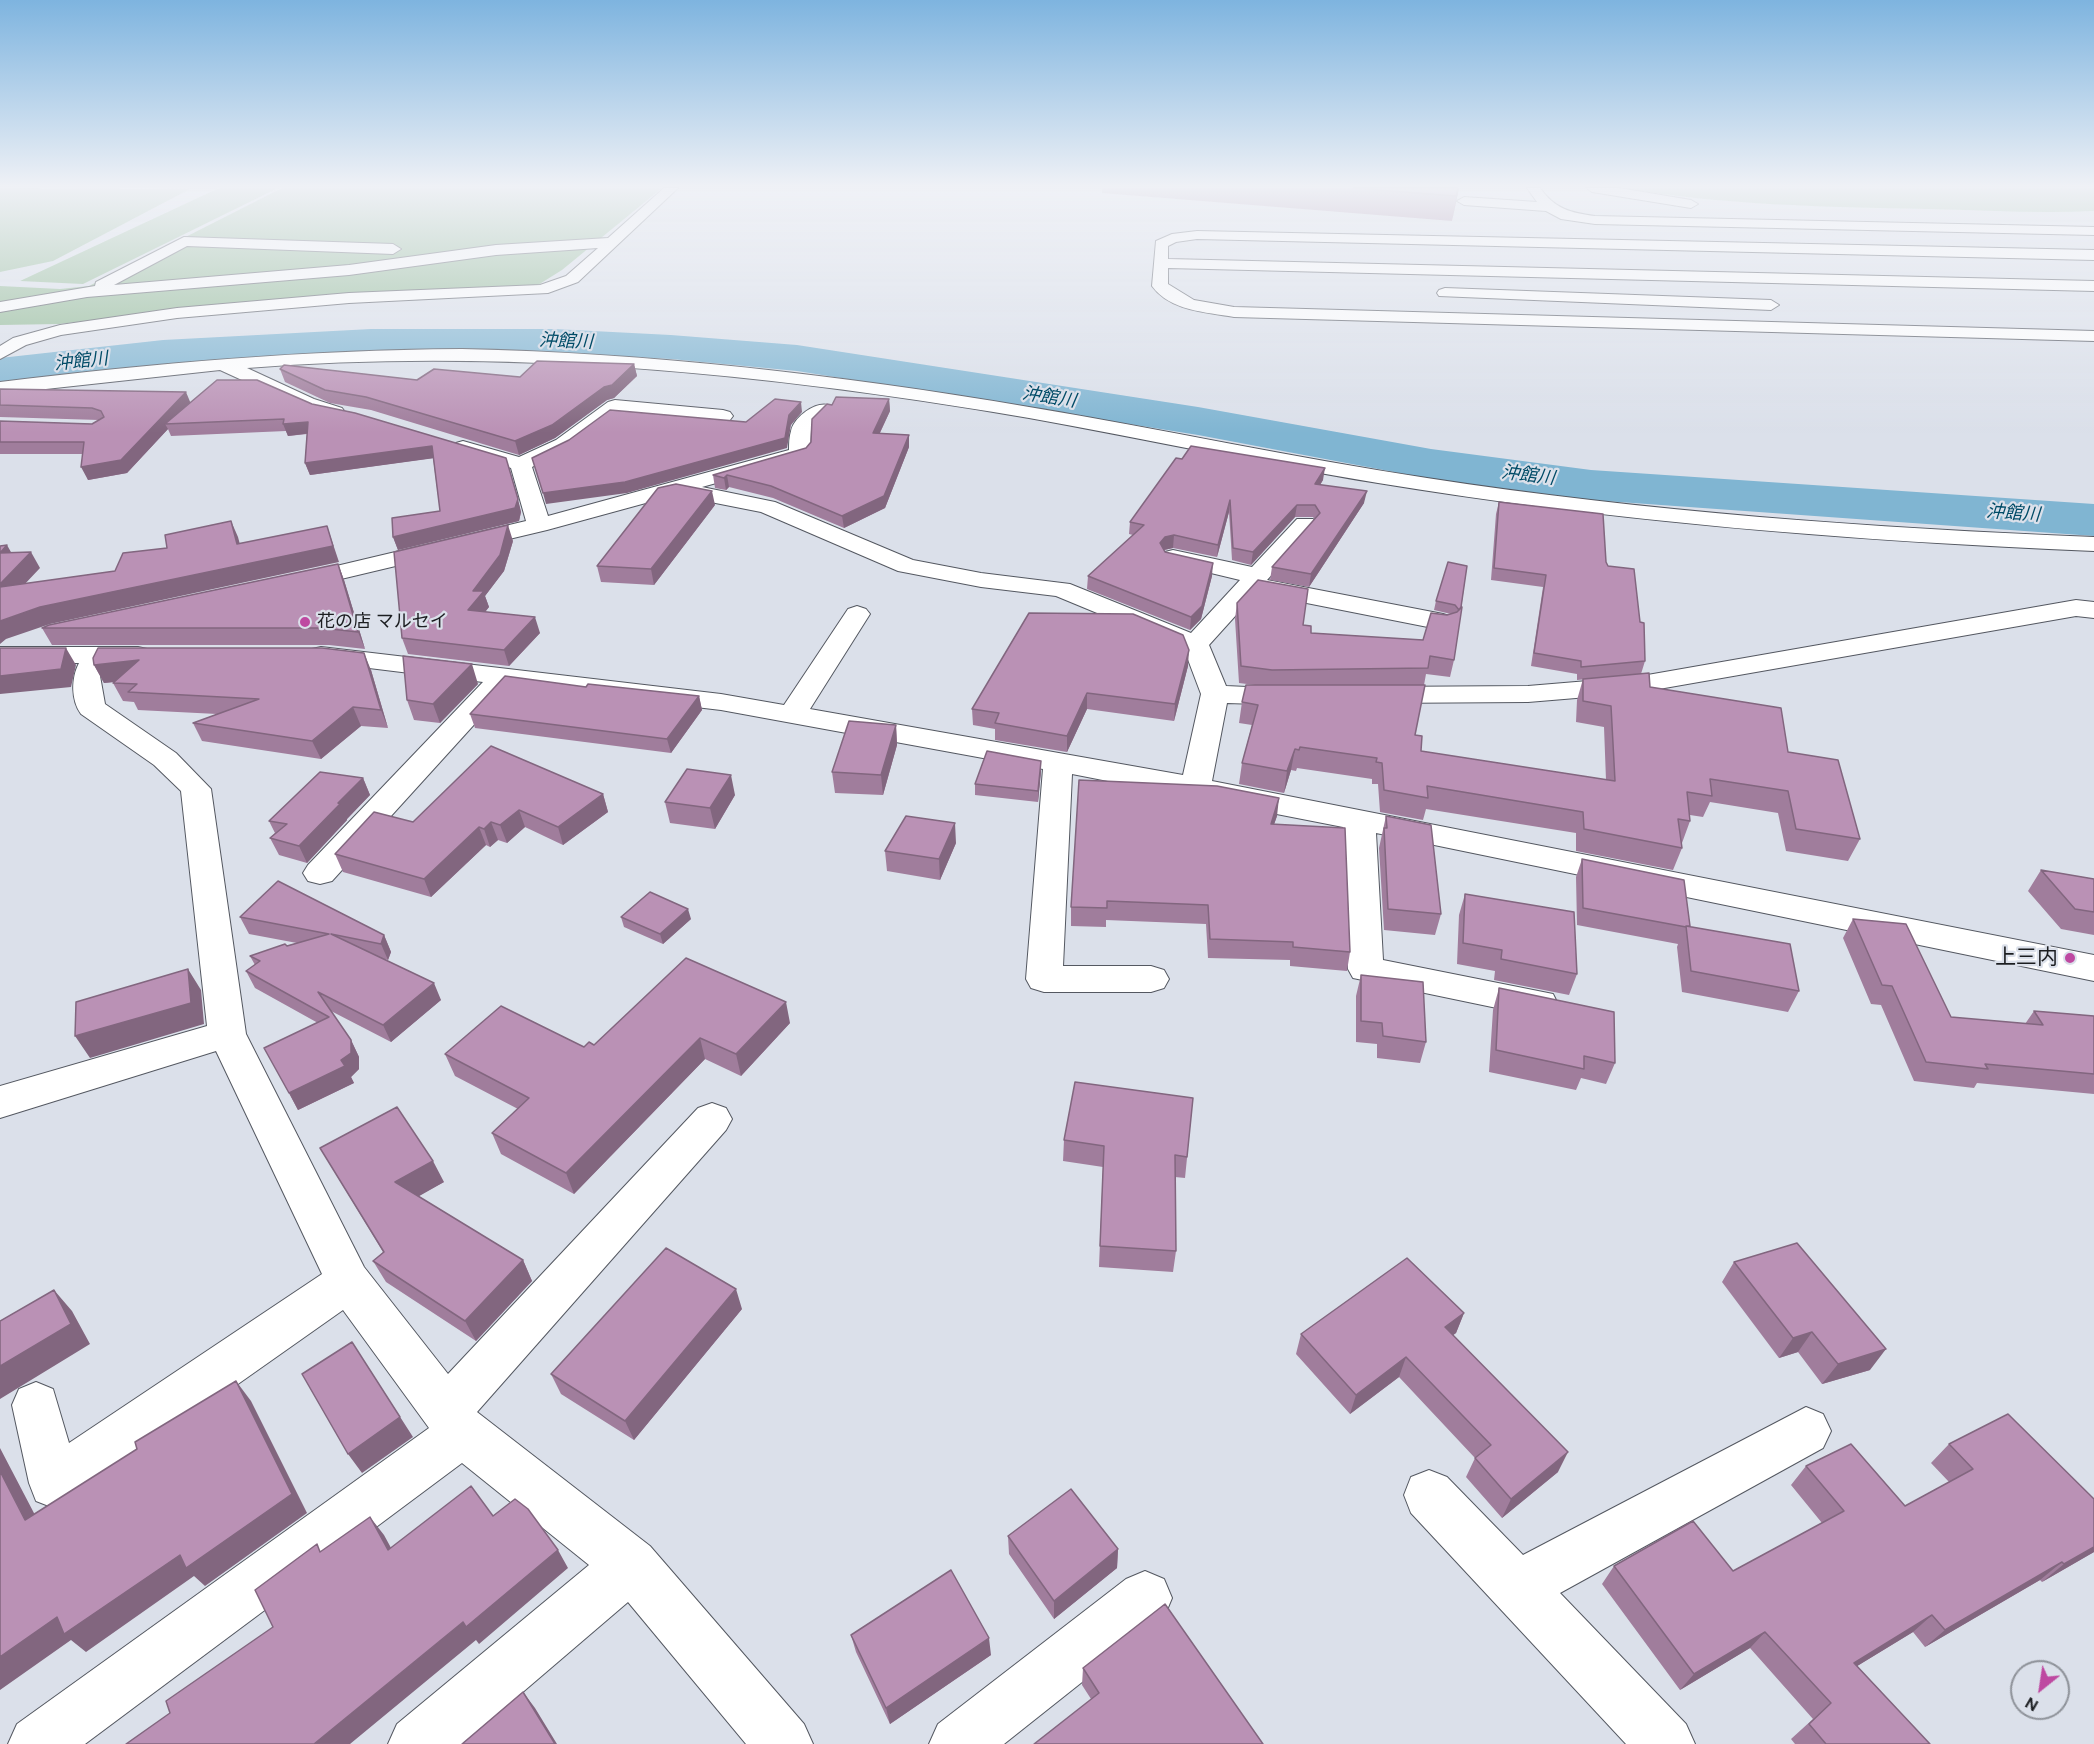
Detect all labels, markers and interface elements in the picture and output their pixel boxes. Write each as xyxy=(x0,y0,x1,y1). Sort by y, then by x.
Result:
water label: 沖館川 xyxy=(539,330,593,354)
water label: 沖館川 xyxy=(53,348,109,376)
water label: 沖館川 xyxy=(1021,383,1077,413)
water label: 沖館川 xyxy=(1500,462,1556,490)
water label: 沖館川 xyxy=(1985,501,2041,527)
place label: 花の店 マルセイ xyxy=(317,611,448,633)
marker: 花の店 マルセイ xyxy=(298,615,312,629)
place label: 上三内 xyxy=(1995,945,2058,971)
marker: 上三内 xyxy=(2063,951,2077,965)
north arrow xyxy=(2010,1660,2070,1720)
text: N xyxy=(2021,1692,2042,1716)

